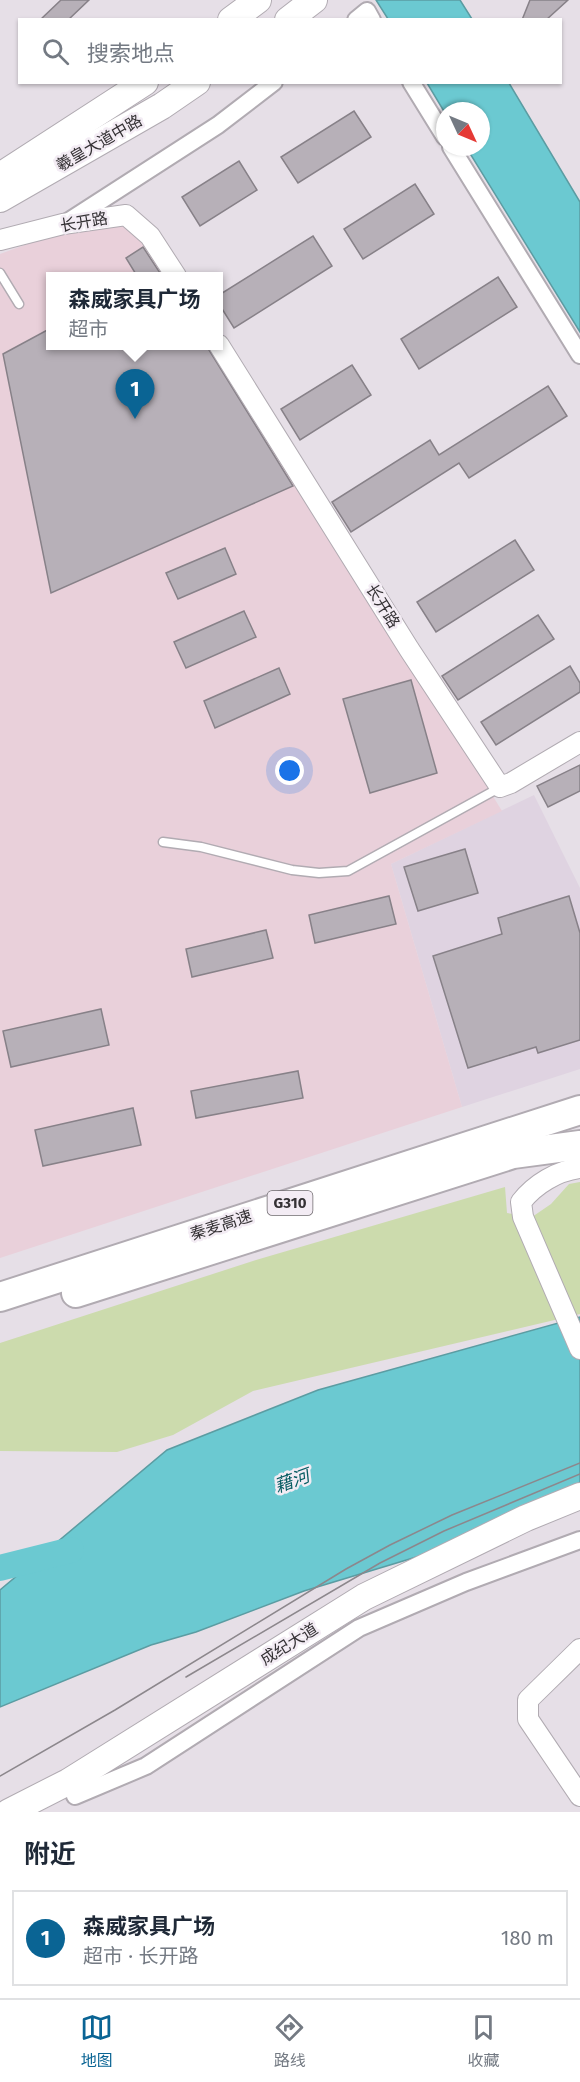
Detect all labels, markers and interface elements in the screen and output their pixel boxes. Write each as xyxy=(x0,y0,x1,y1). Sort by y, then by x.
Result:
search box xyxy=(18,18,562,84)
icon: search xyxy=(39,35,72,68)
text: 搜索地点 xyxy=(87,40,175,67)
north arrow xyxy=(436,102,490,156)
street label: 羲皇大道中路 xyxy=(53,111,145,175)
street label: 长开路 xyxy=(59,208,109,236)
popup xyxy=(46,272,223,350)
text: 森威家具广场 xyxy=(68,286,201,313)
text: 超市 xyxy=(68,317,108,341)
pin: 1 xyxy=(116,370,154,419)
street label: 长开路 xyxy=(362,581,404,631)
your location xyxy=(275,756,304,785)
road number: G310 xyxy=(268,1191,312,1215)
street label: 秦麦高速 xyxy=(188,1206,254,1244)
water label: 藉河 xyxy=(271,1463,315,1497)
street label: 成纪大道 xyxy=(257,1619,321,1669)
text: 附近 xyxy=(24,1839,76,1870)
text: 森威家具广场 xyxy=(83,1913,215,1940)
text: 1 xyxy=(41,1926,50,1950)
text: 180 m xyxy=(501,1926,554,1950)
text: 超市 · 长开路 xyxy=(83,1944,198,1968)
tab: 地图 xyxy=(80,2011,113,2071)
tab: 路线 xyxy=(273,2011,306,2071)
tab: 收藏 xyxy=(467,2011,500,2071)

